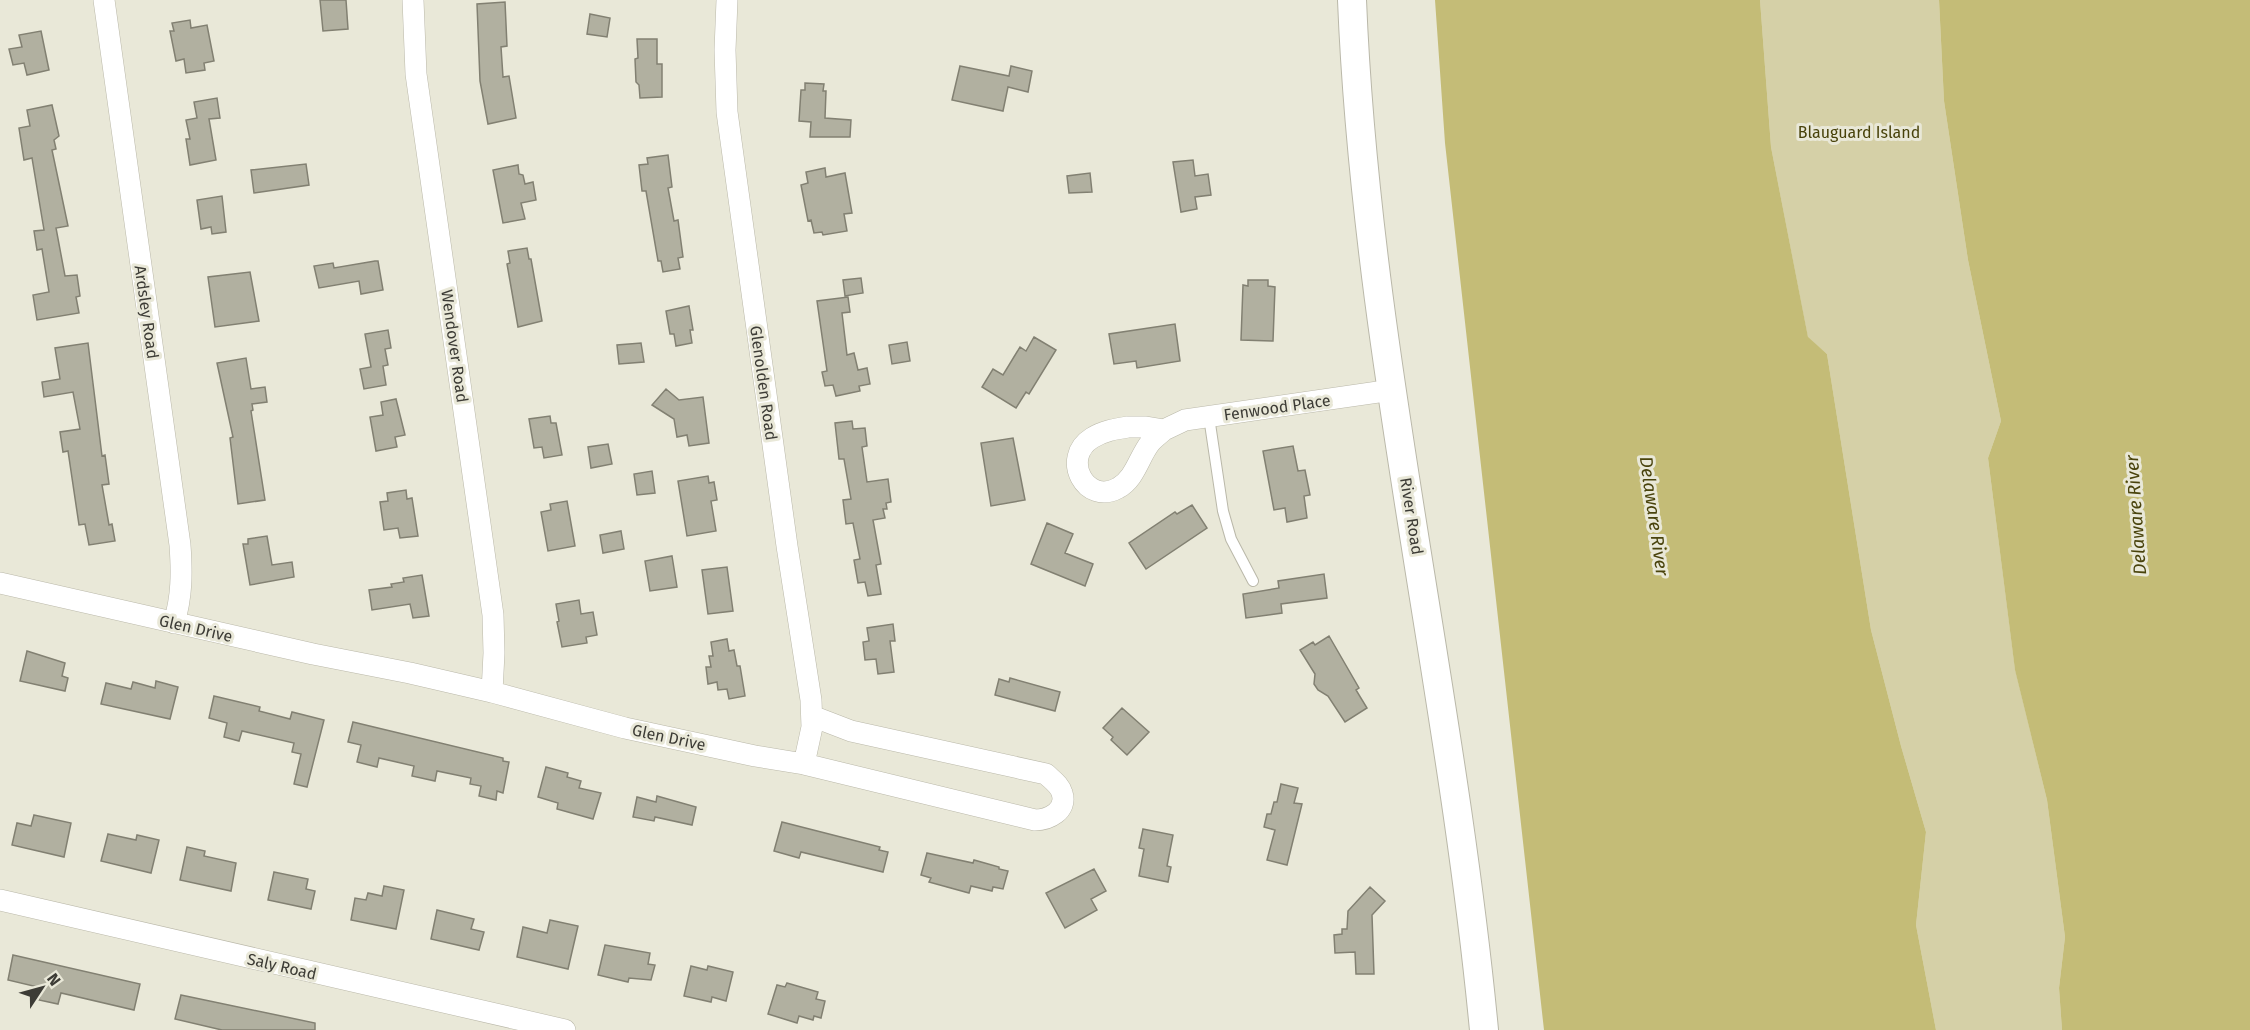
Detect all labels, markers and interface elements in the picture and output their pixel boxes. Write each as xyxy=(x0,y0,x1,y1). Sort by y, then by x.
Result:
park label: Blauguard Island xyxy=(1798,123,1920,142)
street label: Ardsley Road xyxy=(131,264,162,360)
street label: Wendover Road xyxy=(437,288,472,404)
street label: Glenolden Road xyxy=(746,325,781,442)
street label: Fenwood Place xyxy=(1222,391,1332,424)
water label: Delaware River xyxy=(2121,453,2151,576)
water label: Delaware River xyxy=(1635,455,1673,578)
street label: River Road xyxy=(1396,476,1427,556)
street label: Glen Drive xyxy=(157,611,234,646)
street label: Glen Drive xyxy=(630,720,707,755)
street label: Saly Road xyxy=(245,949,319,984)
north arrow xyxy=(12,958,72,1018)
text: N xyxy=(43,970,65,989)

